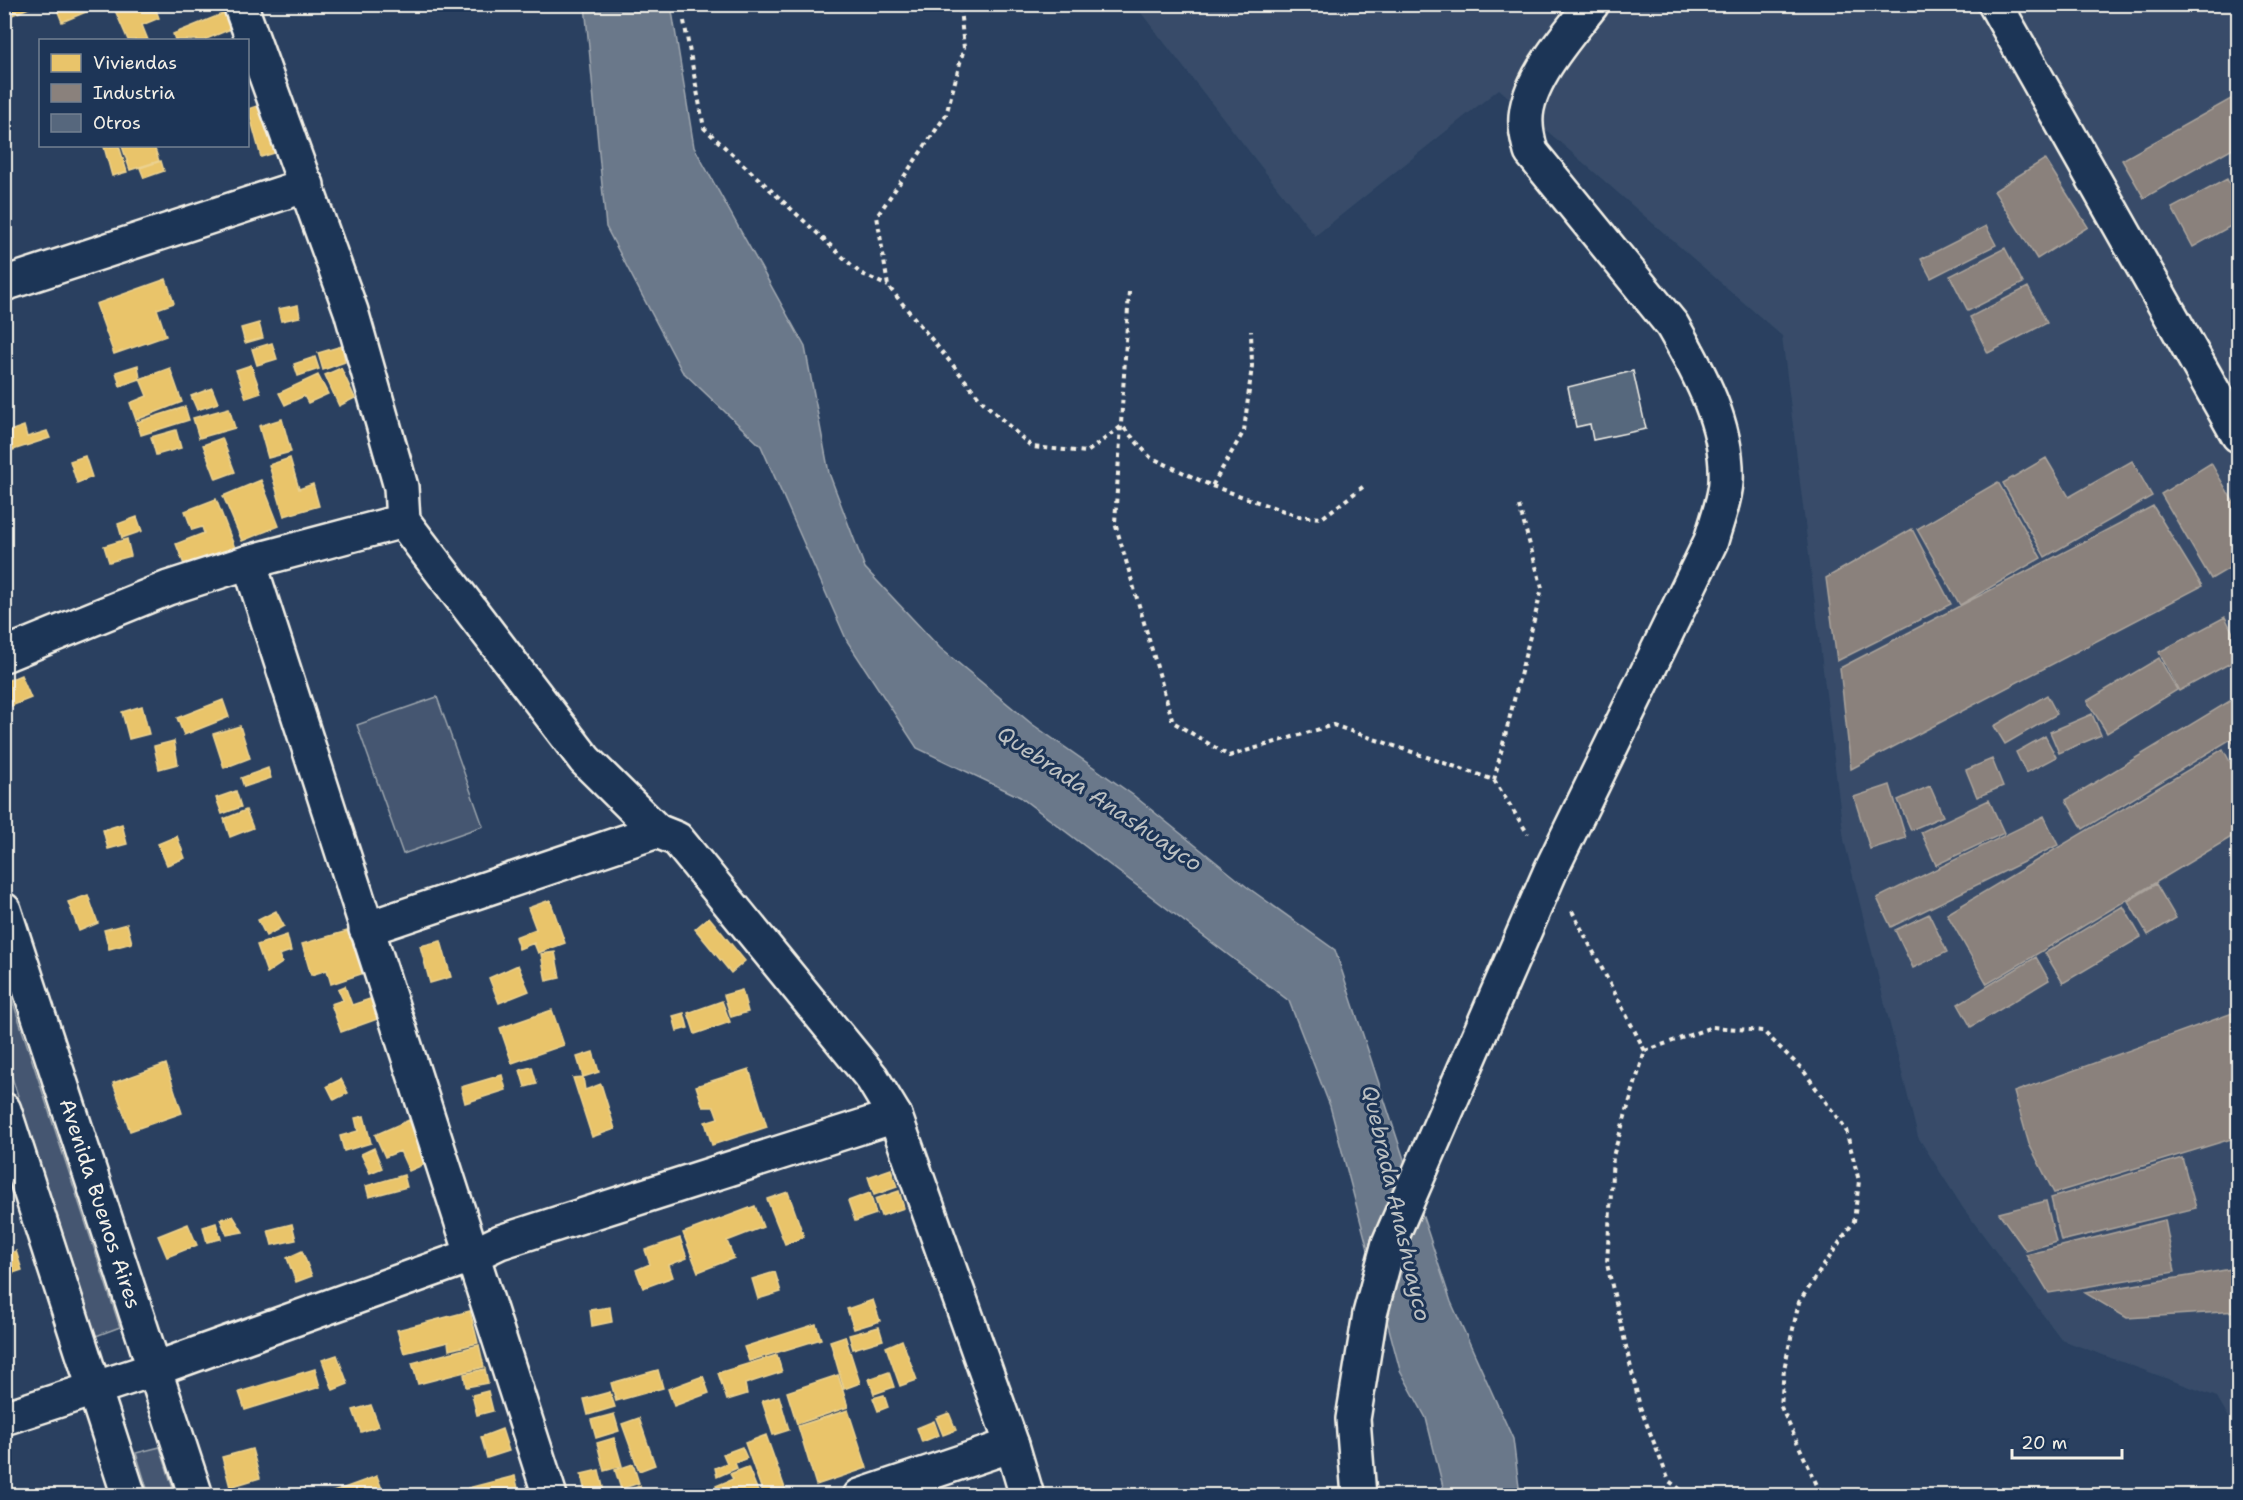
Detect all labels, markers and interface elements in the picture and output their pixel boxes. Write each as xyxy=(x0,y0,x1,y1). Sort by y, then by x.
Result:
legend xyxy=(39,39,249,147)
text: Viviendas xyxy=(93,51,177,75)
text: Industria xyxy=(93,81,175,105)
text: Otros xyxy=(93,111,141,135)
water label: Quebrada Anashuayco xyxy=(991,719,1208,878)
water label: Quebrada Anashuayco xyxy=(1355,1082,1438,1324)
street label: Avenida Buenos Aires xyxy=(53,1095,148,1312)
scale bar xyxy=(2012,1422,2122,1460)
text: 20 m xyxy=(2021,1431,2067,1455)

